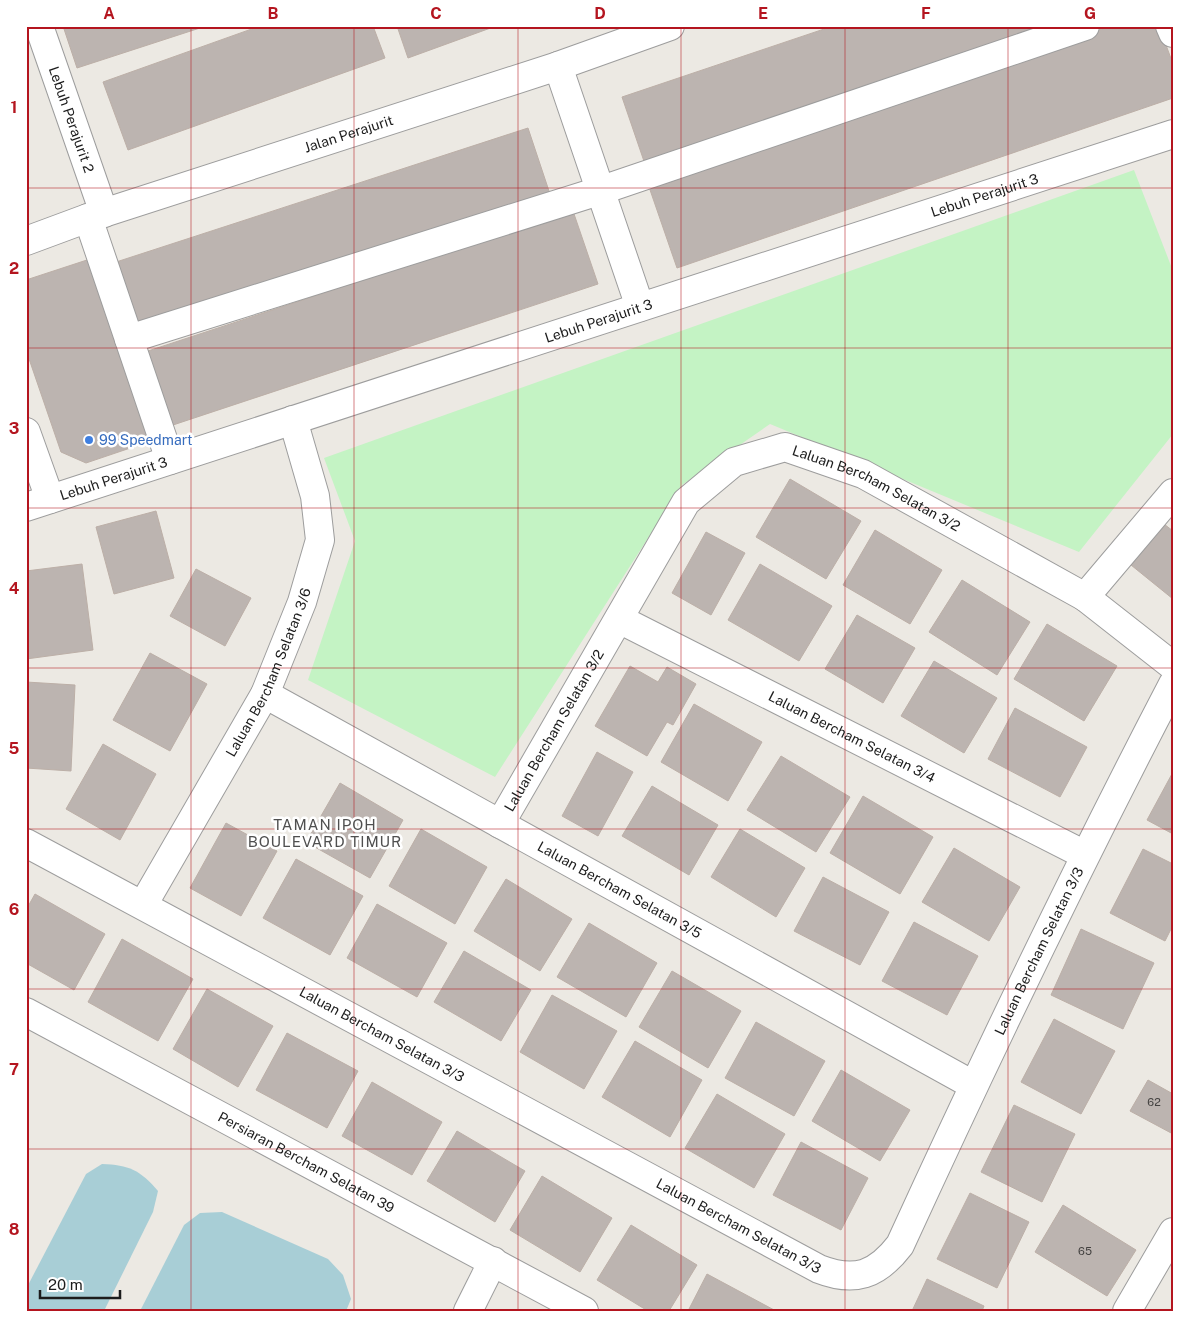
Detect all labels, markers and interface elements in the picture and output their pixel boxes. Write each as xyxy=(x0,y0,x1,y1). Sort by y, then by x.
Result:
text: A xyxy=(103,4,115,23)
text: B xyxy=(268,4,279,23)
text: C xyxy=(430,4,442,23)
text: D xyxy=(594,4,606,23)
text: E xyxy=(758,4,768,23)
text: F xyxy=(921,4,931,23)
text: G xyxy=(1084,4,1096,23)
street label: Lebuh Perajurit 2 xyxy=(46,64,97,175)
text: 1 xyxy=(11,98,17,117)
street label: Jalan Perajurit xyxy=(302,112,395,156)
street label: Lebuh Perajurit 3 xyxy=(929,170,1041,220)
text: 2 xyxy=(9,259,19,278)
street label: Lebuh Perajurit 3 xyxy=(543,296,654,346)
text: 3 xyxy=(9,419,19,438)
place label: 99 Speedmart xyxy=(99,432,192,448)
marker: 99 Speedmart xyxy=(83,434,95,446)
street label: Laluan Bercham Selatan 3/2 xyxy=(790,442,963,534)
street label: Lebuh Perajurit 3 xyxy=(58,454,169,503)
text: 4 xyxy=(9,579,20,598)
street label: Laluan Bercham Selatan 3/6 xyxy=(222,586,314,760)
street label: Laluan Bercham Selatan 3/2 xyxy=(501,647,607,814)
street label: Laluan Bercham Selatan 3/4 xyxy=(766,688,938,786)
text: 5 xyxy=(9,739,20,758)
district label: TAMAN IPOH BOULEVARD TIMUR xyxy=(248,816,402,850)
street label: Laluan Bercham Selatan 3/5 xyxy=(535,838,704,942)
street label: Laluan Bercham Selatan 3/3 xyxy=(991,864,1087,1038)
text: 6 xyxy=(9,900,19,919)
street label: Laluan Bercham Selatan 3/3 xyxy=(297,983,467,1085)
text: 7 xyxy=(9,1060,19,1079)
house number: 62 xyxy=(1147,1096,1161,1108)
street label: Persiaran Bercham Selatan 39 xyxy=(215,1108,397,1216)
street label: Laluan Bercham Selatan 3/3 xyxy=(653,1175,824,1277)
text: 8 xyxy=(9,1220,20,1239)
house number: 65 xyxy=(1078,1245,1092,1257)
scale bar xyxy=(40,1267,120,1299)
text: 20 m xyxy=(48,1276,83,1293)

